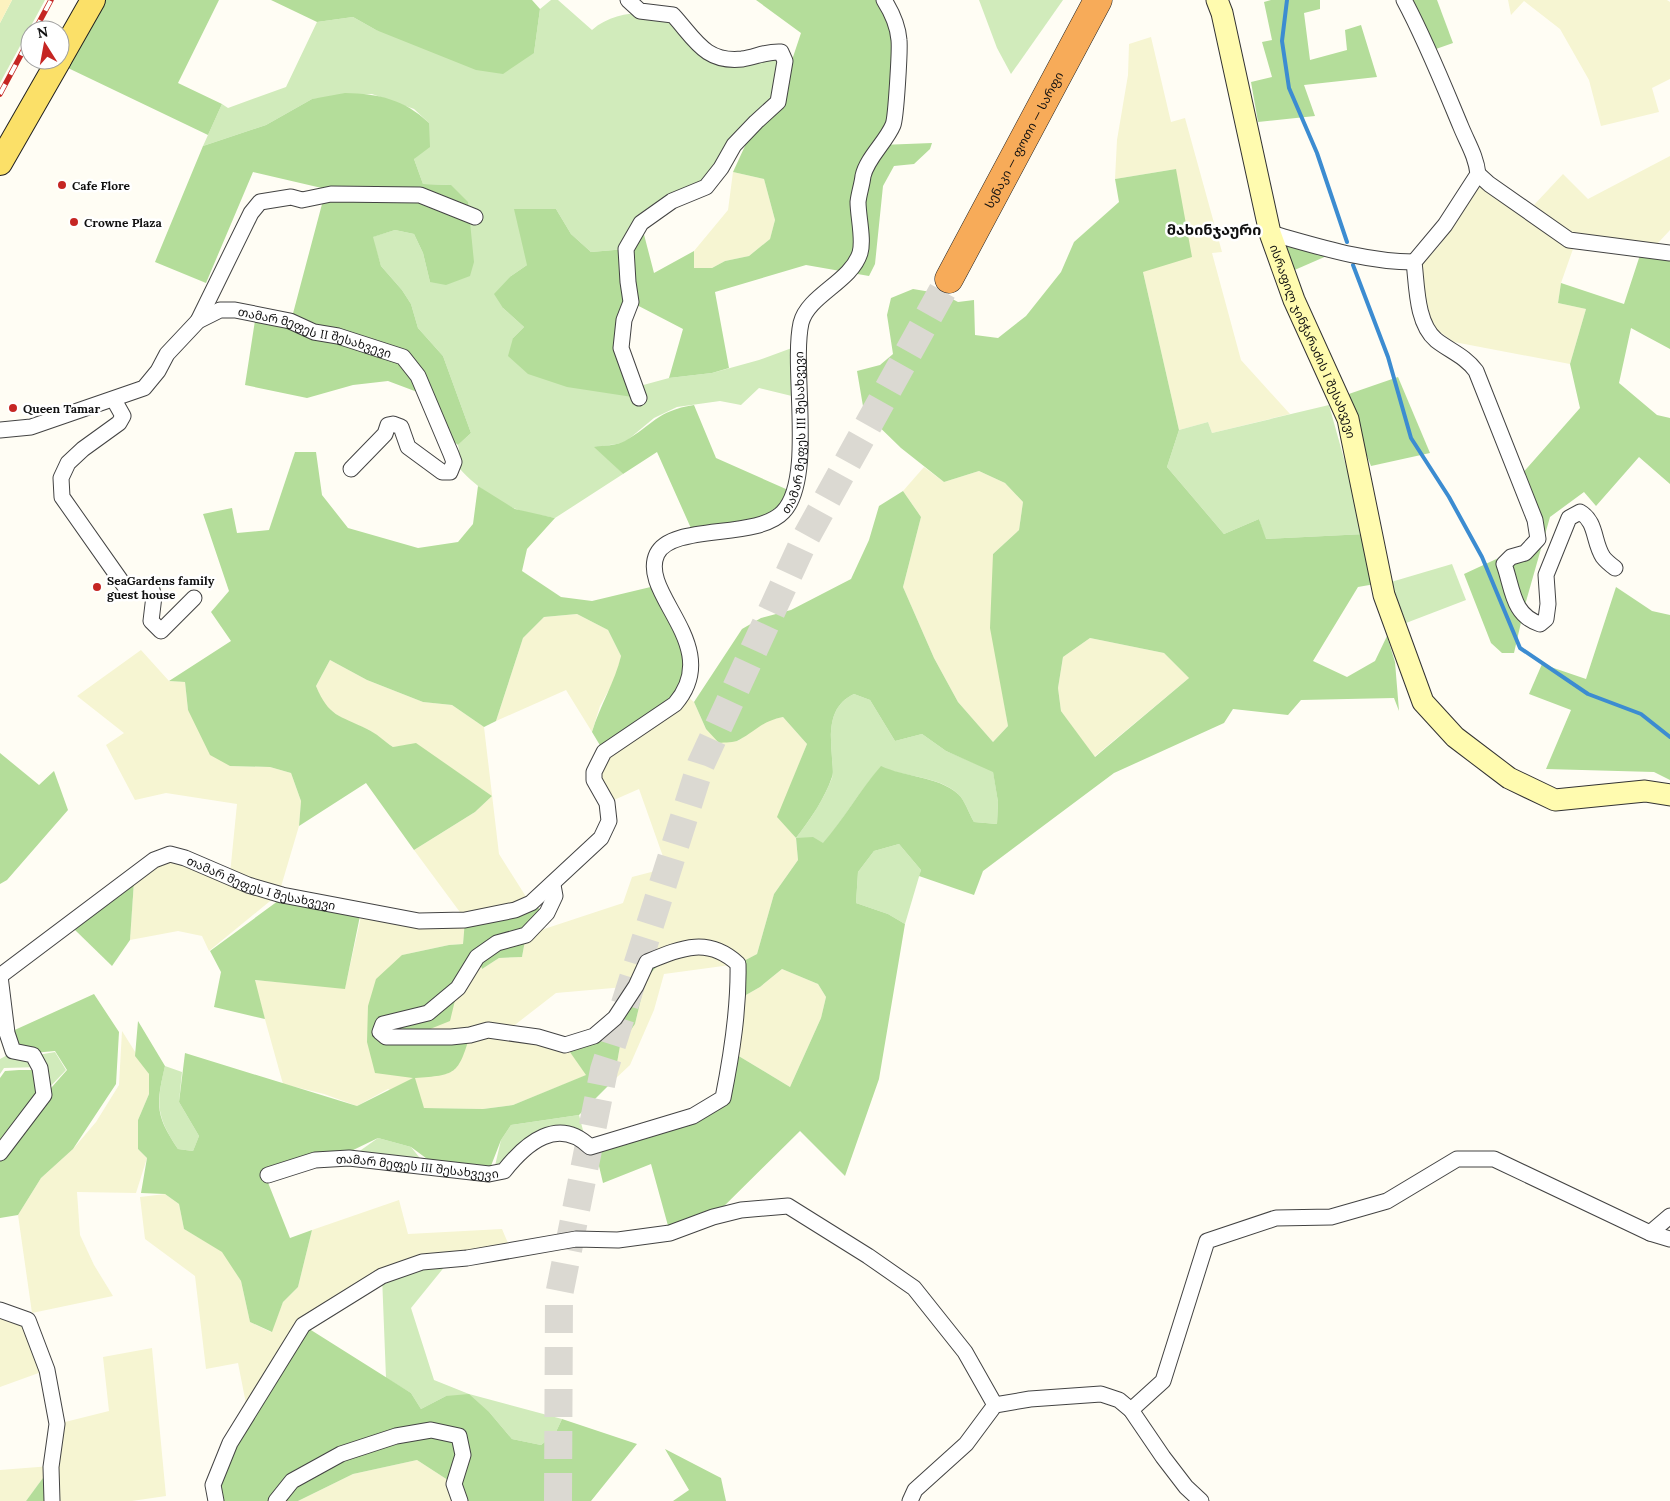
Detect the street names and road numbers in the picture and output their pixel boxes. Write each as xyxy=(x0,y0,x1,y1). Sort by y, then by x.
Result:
street label: სენაკი — ფოთი — სარფი xyxy=(981,69,1066,210)
street label: ისრაფილ ჯინჭარაძის I შესახვევი xyxy=(1267,242,1359,440)
street label: თამარ მეფეს II შესახვევი xyxy=(237,303,394,360)
street label: თამარ მეფეს III შესახვევი xyxy=(778,351,808,516)
street label: თამარ მეფეს I შესახვევი xyxy=(185,852,337,913)
street label: თამარ მეფეს III შესახვევი xyxy=(335,1150,500,1182)

